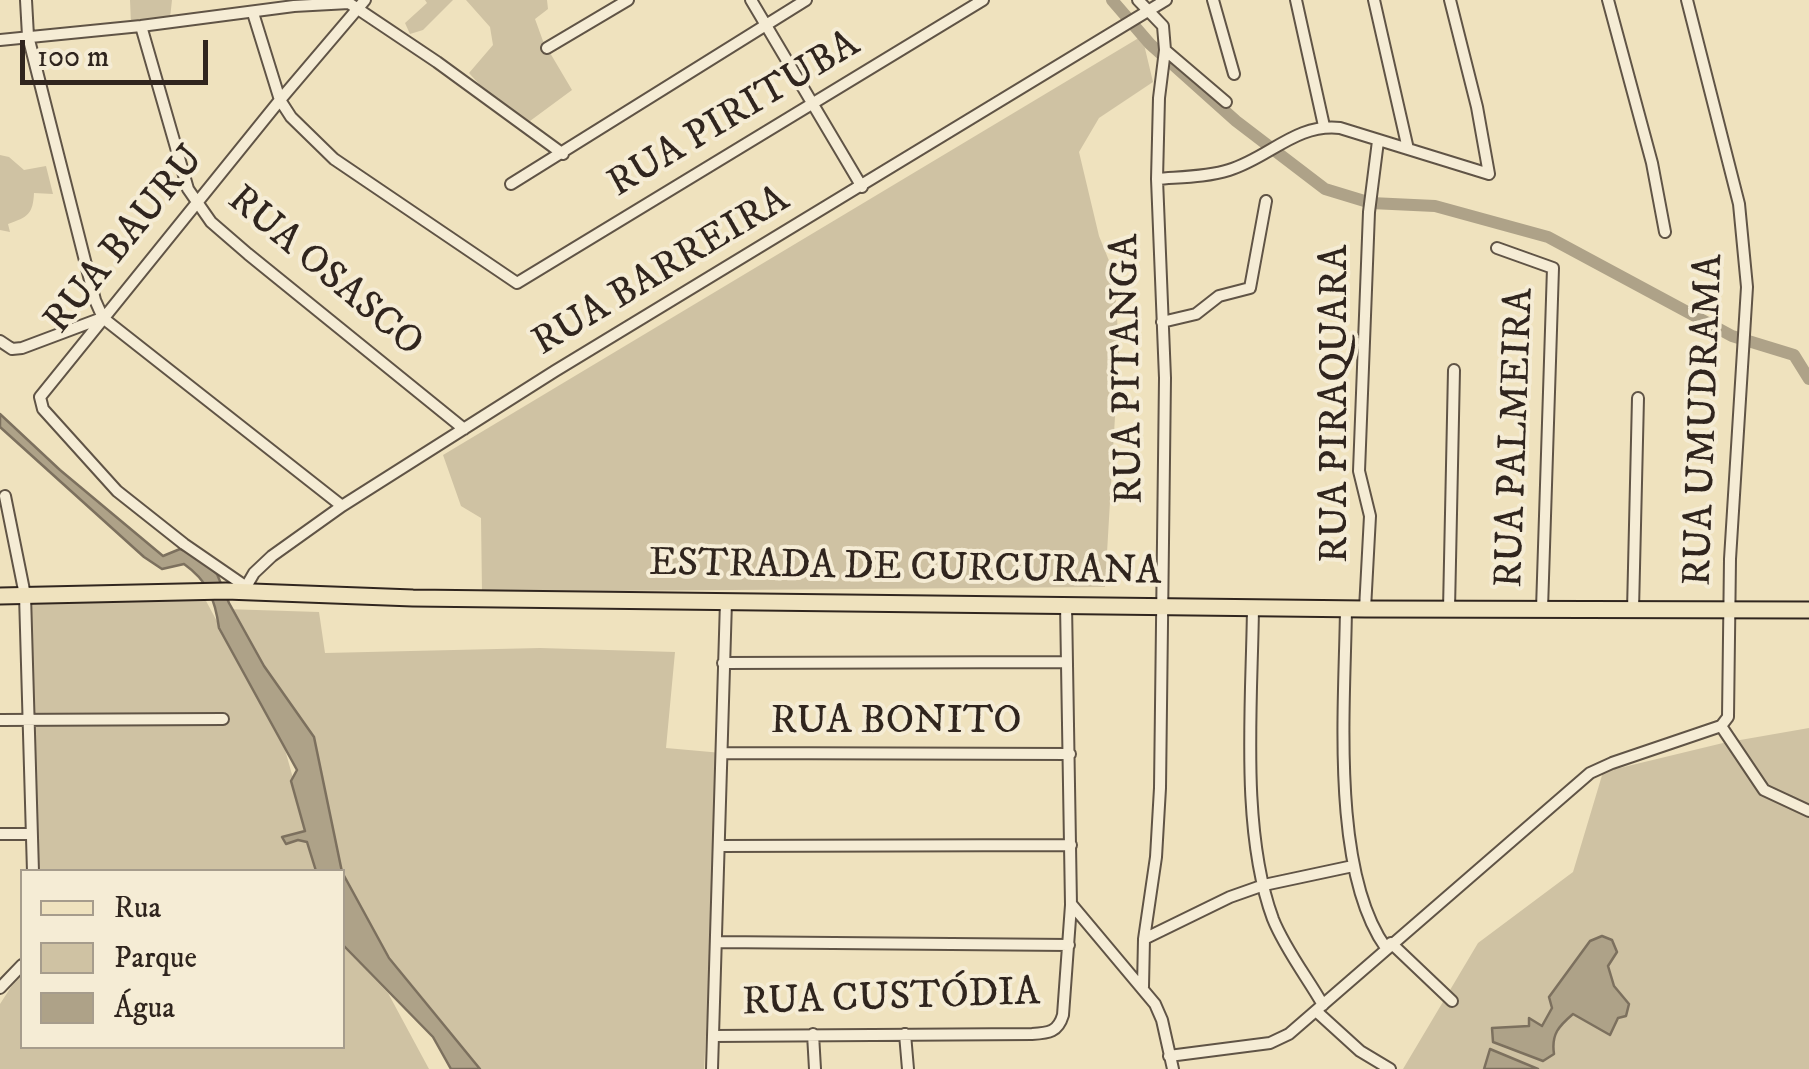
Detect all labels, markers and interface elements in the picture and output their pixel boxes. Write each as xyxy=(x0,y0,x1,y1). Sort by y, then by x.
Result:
scale bar xyxy=(25,20,212,82)
street label: RUA PIRITUBA xyxy=(601,22,869,210)
text: 100 m xyxy=(37,39,109,76)
street label: RUA BAURU xyxy=(36,137,216,345)
street label: RUA OSASCO xyxy=(216,177,432,369)
street label: RUA BARREIRA xyxy=(525,178,799,368)
street label: RUA PITANGA xyxy=(1104,234,1156,504)
street label: RUA PIRAQUARA xyxy=(1314,245,1362,563)
street label: RUA UMUDRAMA xyxy=(1676,253,1736,587)
street label: RUA PALMEIRA xyxy=(1488,287,1546,589)
street label: ESTRADA DE CURCURANA xyxy=(649,542,1161,598)
street label: RUA BONITO xyxy=(770,700,1022,748)
legend xyxy=(20,869,345,1049)
text: Rua xyxy=(114,890,161,927)
text: Parque xyxy=(114,940,197,977)
street label: RUA CUSTÓDIA xyxy=(741,971,1041,1029)
text: Água xyxy=(114,990,175,1027)

